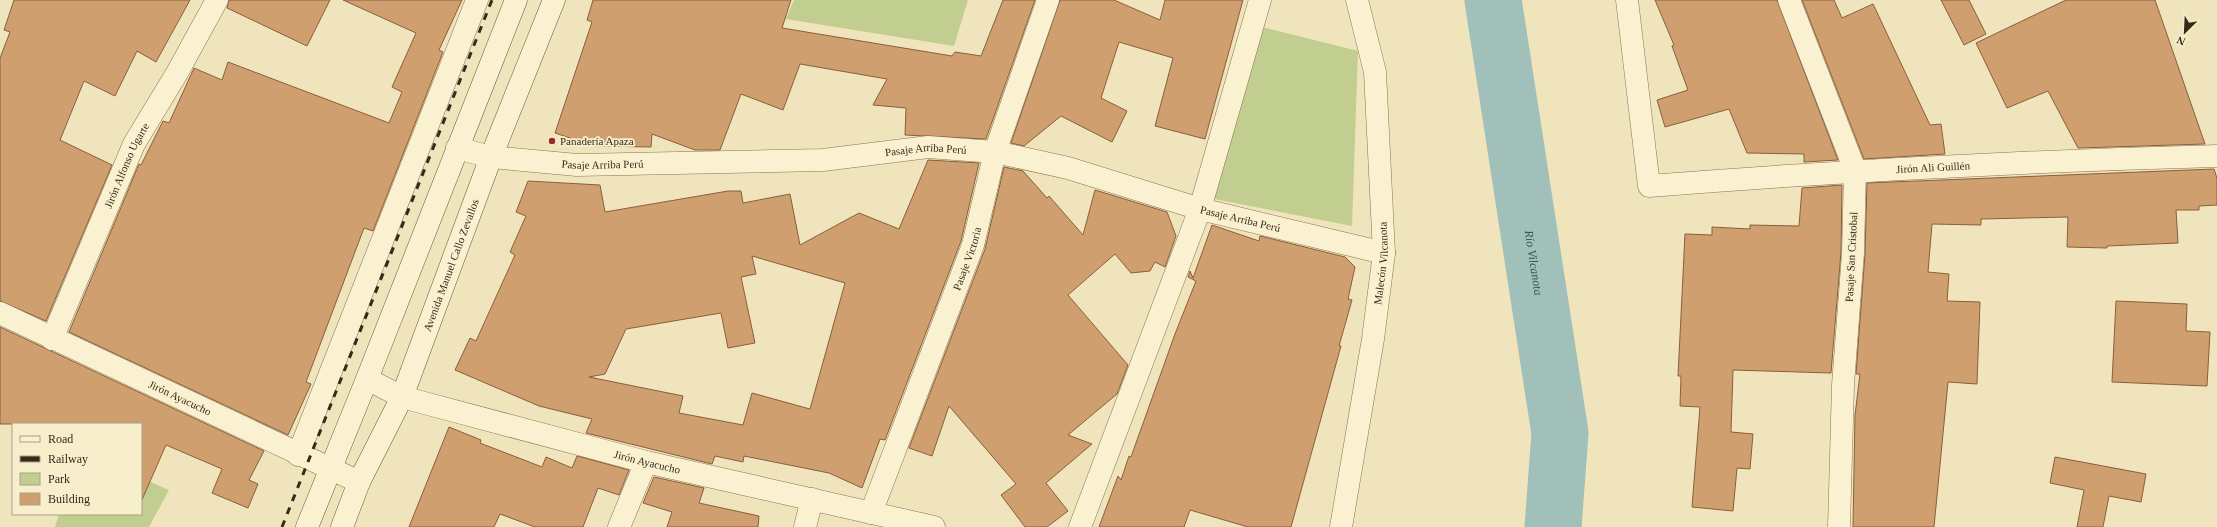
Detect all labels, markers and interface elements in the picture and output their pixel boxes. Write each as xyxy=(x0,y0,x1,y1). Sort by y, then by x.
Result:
north arrow xyxy=(2165,12,2205,52)
text: N xyxy=(2175,34,2187,48)
street label: Jirón Alfonso Ugarte xyxy=(102,121,151,210)
place label: Panadería Apaza xyxy=(560,135,634,147)
marker: Panadería Apaza xyxy=(547,136,557,146)
street label: Pasaje Arriba Perú xyxy=(884,141,967,158)
street label: Pasaje Arriba Perú xyxy=(561,158,644,171)
street label: Jirón Ali Guillén xyxy=(1896,159,1971,175)
street label: Avenida Manuel Callo Zevallos xyxy=(421,197,481,333)
street label: Pasaje Arriba Perú xyxy=(1199,203,1282,234)
street label: Pasaje San Cristobal xyxy=(1843,212,1859,302)
street label: Malecón Vilcanota xyxy=(1371,221,1390,305)
street label: Pasaje Victoria xyxy=(950,226,983,292)
water label: Río Vilcanota xyxy=(1522,228,1546,296)
street label: Jirón Ayacucho xyxy=(147,378,214,418)
legend xyxy=(12,423,142,515)
text: Road xyxy=(48,432,73,446)
street label: Jirón Ayacucho xyxy=(613,448,682,476)
text: Railway xyxy=(48,452,88,466)
text: Park xyxy=(48,472,70,486)
text: Building xyxy=(48,492,90,506)

